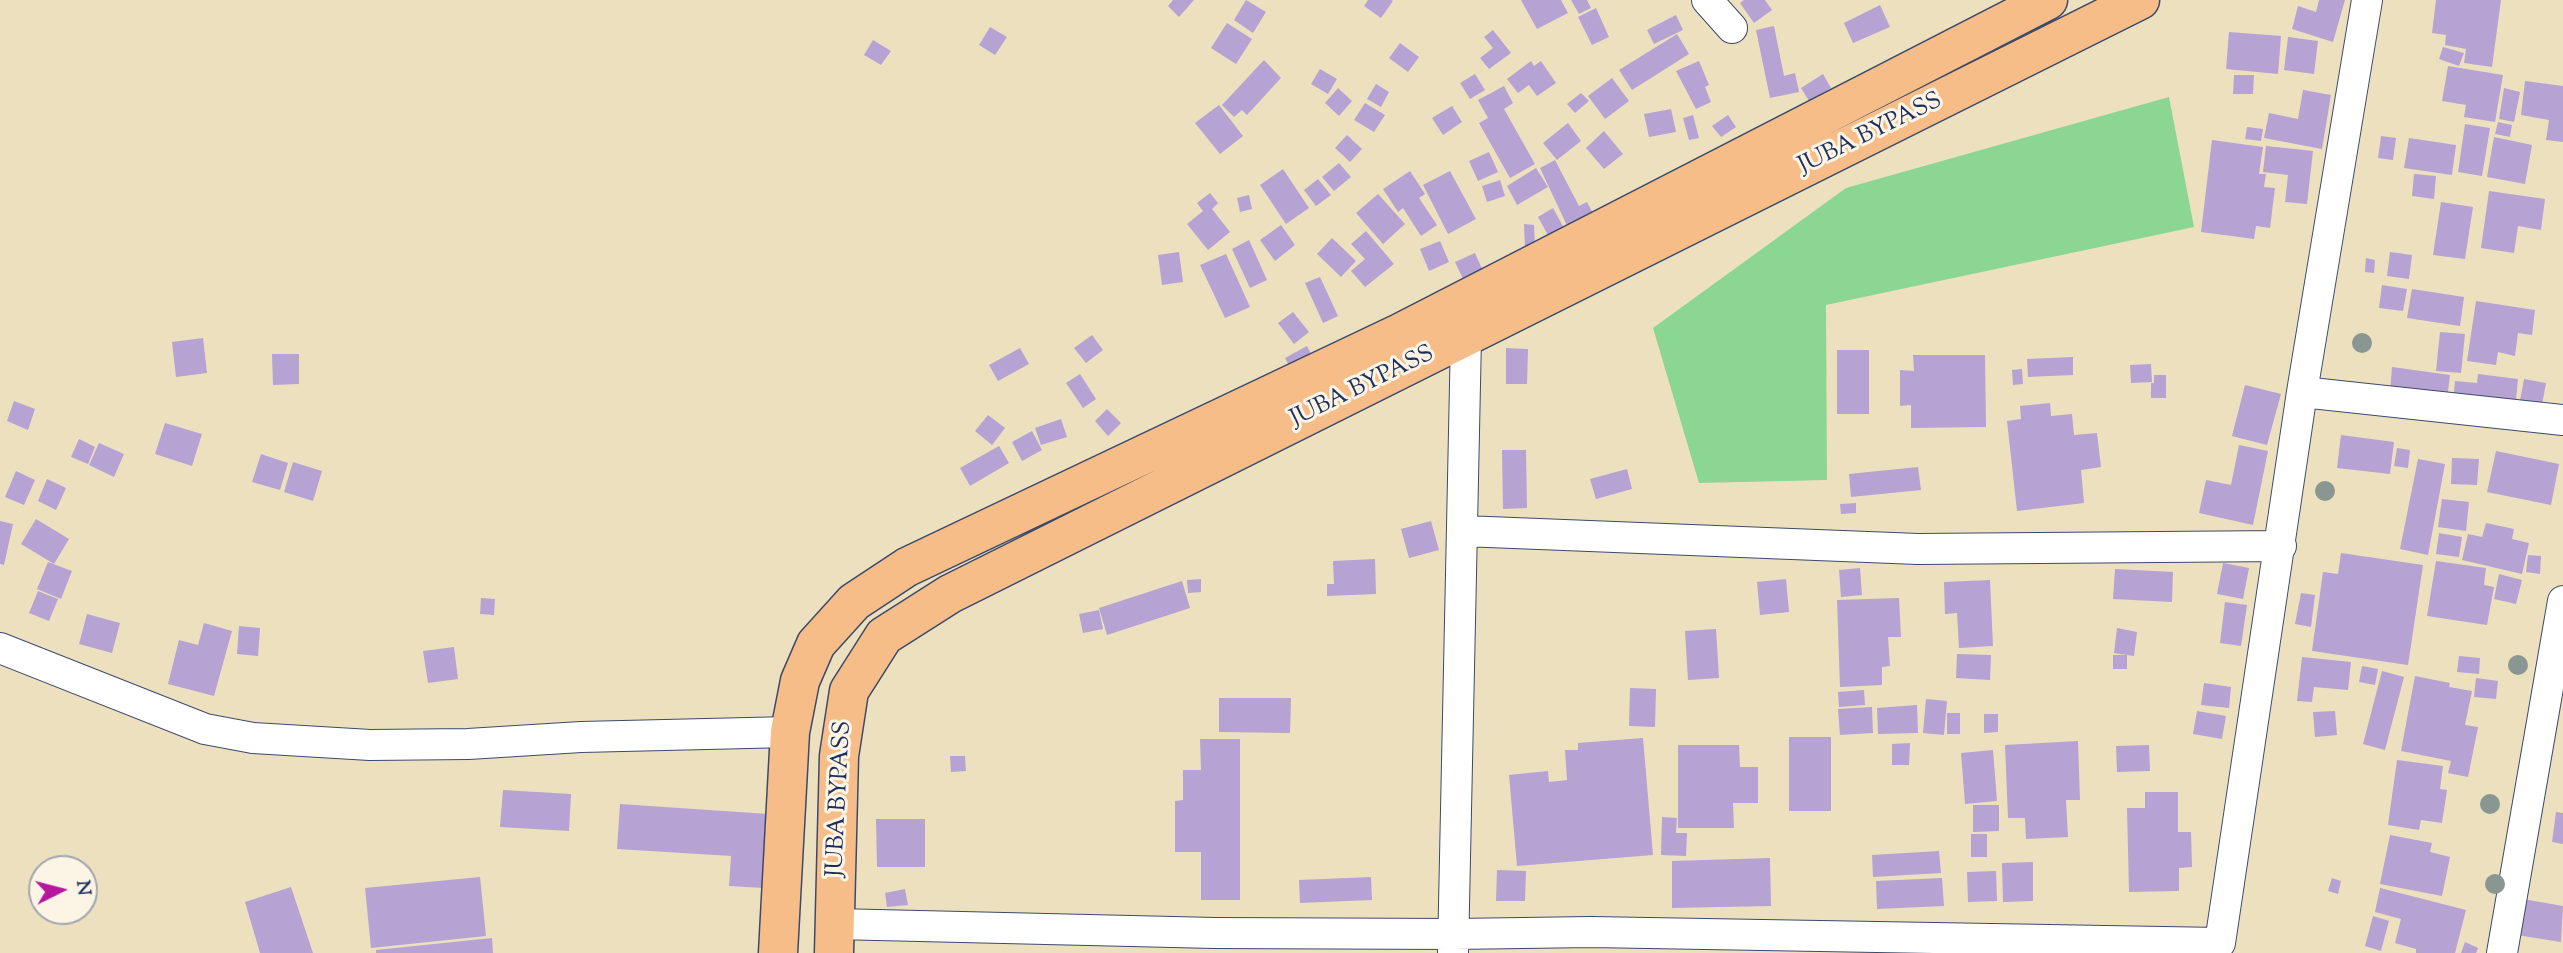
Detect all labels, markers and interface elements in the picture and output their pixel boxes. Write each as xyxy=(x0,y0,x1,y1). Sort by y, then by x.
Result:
street label: JUBA BYPASS xyxy=(1795,88,1947,182)
street label: JUBA BYPASS xyxy=(1287,341,1439,435)
street label: JUBA BYPASS xyxy=(823,720,859,878)
north arrow xyxy=(28,855,98,925)
text: N xyxy=(68,879,97,897)

